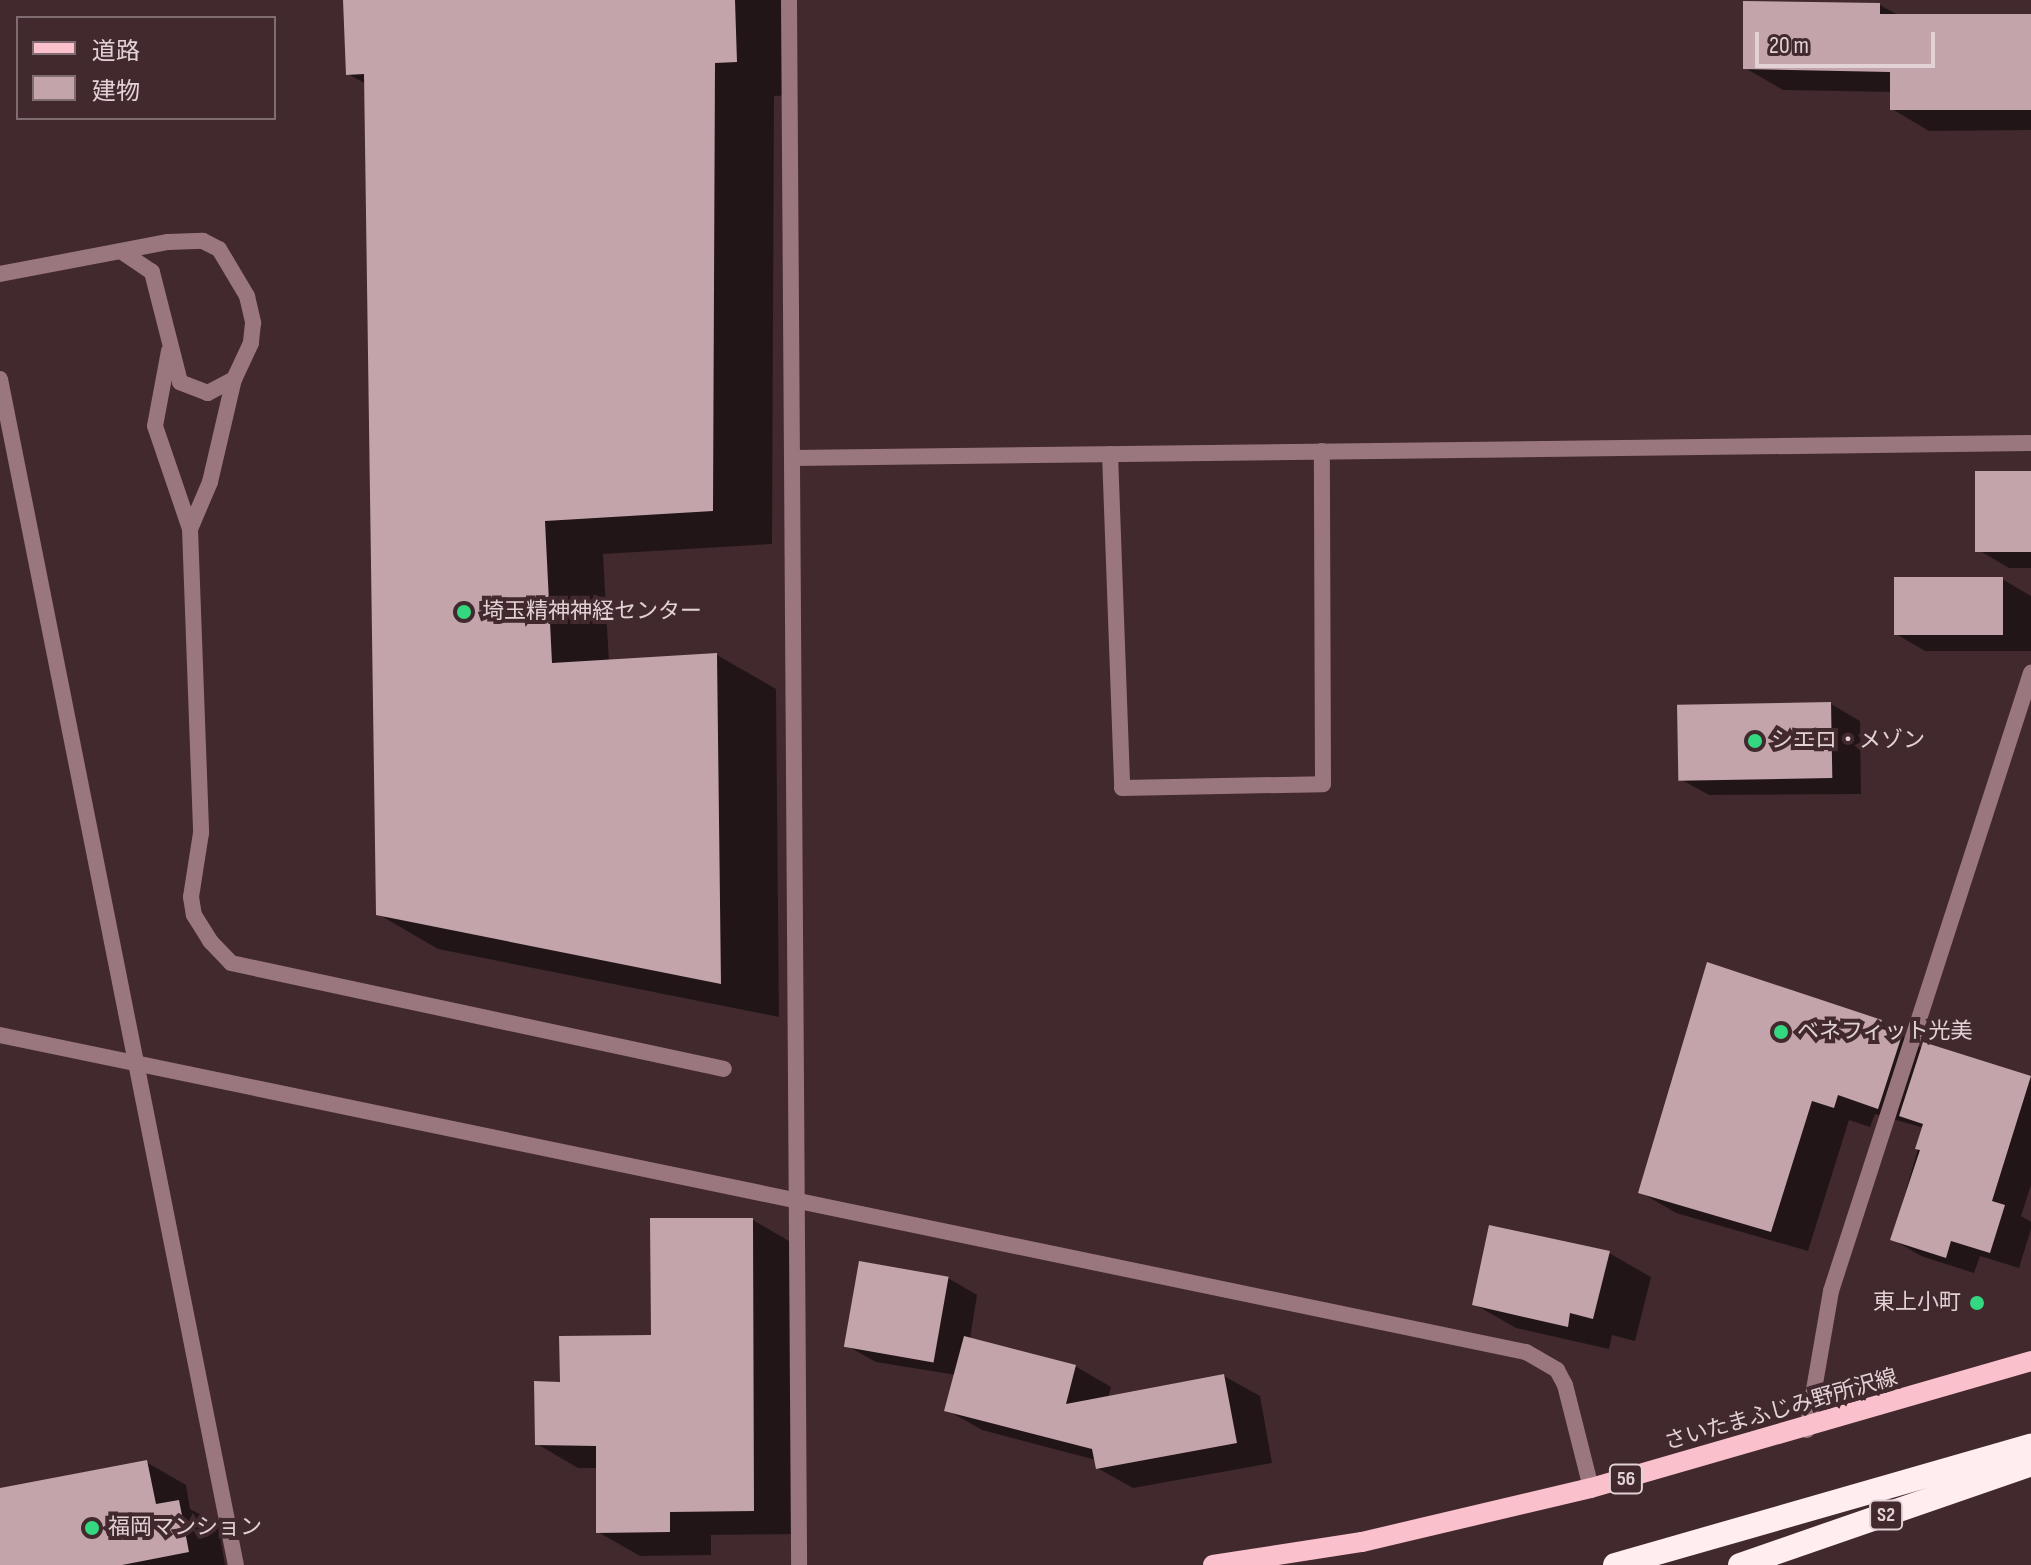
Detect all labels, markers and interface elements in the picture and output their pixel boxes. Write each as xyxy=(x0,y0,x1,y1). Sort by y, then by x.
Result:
legend xyxy=(16,16,276,120)
scale bar xyxy=(1759,16,1939,66)
text: 20 m xyxy=(1769,31,1809,60)
text: 道路 xyxy=(92,37,140,66)
text: 建物 xyxy=(92,77,140,106)
place label: 埼玉精神神経センター xyxy=(482,599,702,625)
marker: 埼玉精神神経センター xyxy=(453,601,475,623)
place label: シエロ・メゾン xyxy=(1771,728,1925,754)
marker: シエロ・メゾン xyxy=(1746,732,1764,750)
place label: ベネフィット光美 xyxy=(1797,1019,1973,1045)
marker: ベネフィット光美 xyxy=(1772,1023,1790,1041)
place label: 東上小町 xyxy=(1873,1290,1961,1316)
marker: 東上小町 xyxy=(1968,1294,1986,1312)
street label: さいたまふじみ野所沢線 xyxy=(1661,1364,1901,1456)
road number: 56 xyxy=(1608,1463,1644,1495)
road number: S2 xyxy=(1868,1499,1904,1531)
place label: 福岡マンション xyxy=(108,1515,262,1541)
marker: 福岡マンション xyxy=(83,1519,101,1537)

